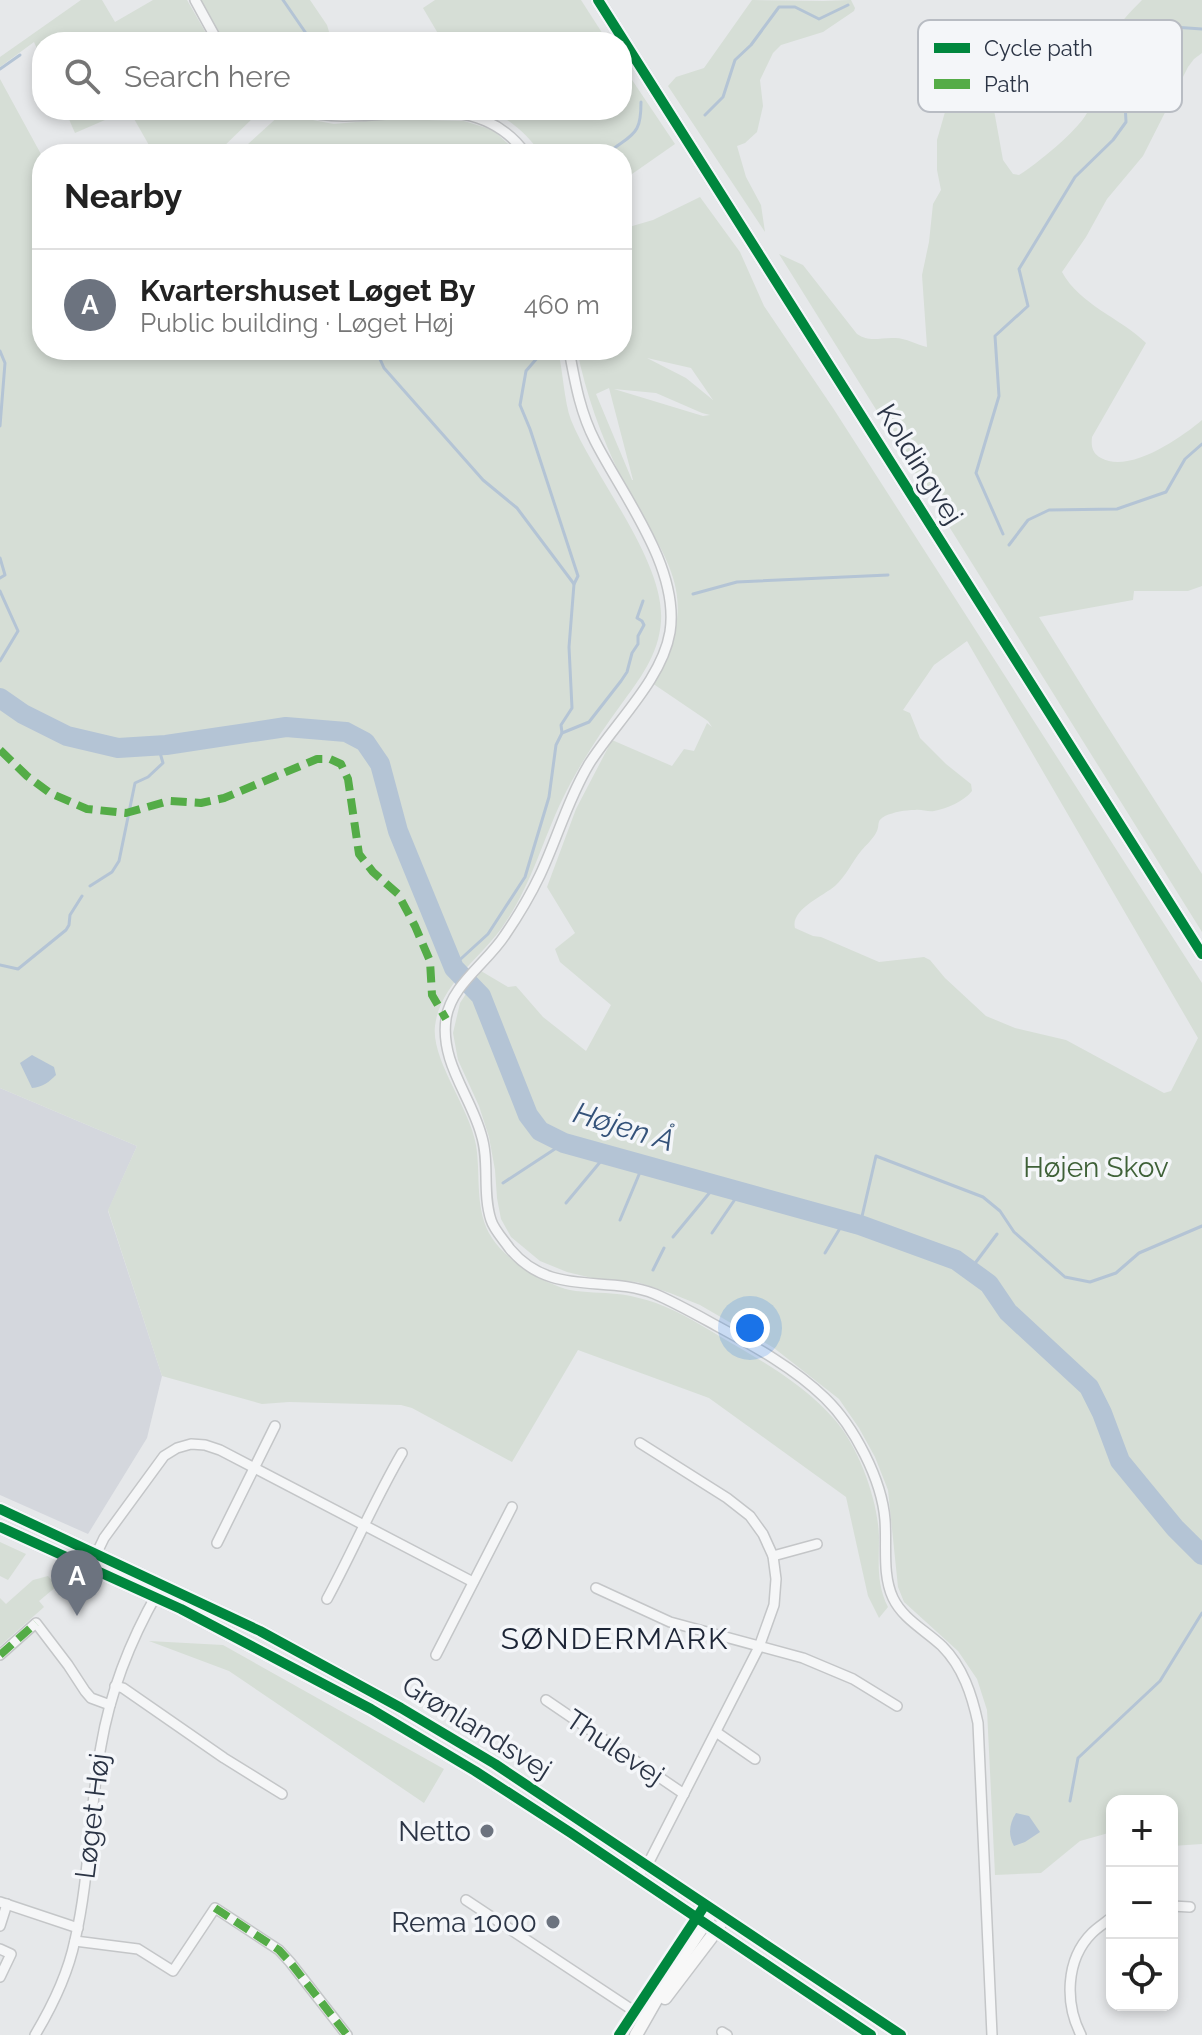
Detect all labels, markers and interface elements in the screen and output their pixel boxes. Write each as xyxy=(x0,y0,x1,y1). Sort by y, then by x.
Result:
legend xyxy=(918,20,1182,112)
search box xyxy=(32,32,632,120)
text: Cycle path xyxy=(984,35,1093,61)
icon: search xyxy=(60,54,104,98)
text: Search here xyxy=(124,59,291,94)
text: Path xyxy=(984,71,1030,97)
text: Nearby xyxy=(64,176,182,216)
text: Kvartershuset Løget By xyxy=(140,273,475,308)
text: A xyxy=(81,290,99,320)
text: 460 m xyxy=(524,290,600,320)
text: Public building · Løget Høj xyxy=(140,308,454,338)
street label: Koldingvej xyxy=(870,398,970,531)
water label: Højen Å xyxy=(569,1095,679,1158)
park label: Højen Skov xyxy=(1023,1151,1169,1184)
your location xyxy=(730,1308,770,1348)
pin: A xyxy=(51,1550,103,1616)
district label: SØNDERMARK xyxy=(501,1621,729,1656)
street label: Grønlandsvej xyxy=(396,1669,557,1786)
street label: Thulevej xyxy=(560,1703,670,1792)
street label: Løget Høj xyxy=(68,1751,117,1881)
map controls xyxy=(1106,1795,1178,2011)
button: + xyxy=(1106,1795,1178,1867)
place label: Netto xyxy=(398,1815,471,1848)
marker: Netto xyxy=(478,1822,496,1840)
button: − xyxy=(1106,1867,1178,1939)
place label: Rema 1000 xyxy=(391,1906,537,1939)
marker: Rema 1000 xyxy=(544,1913,562,1931)
button: locate xyxy=(1106,1939,1178,2011)

